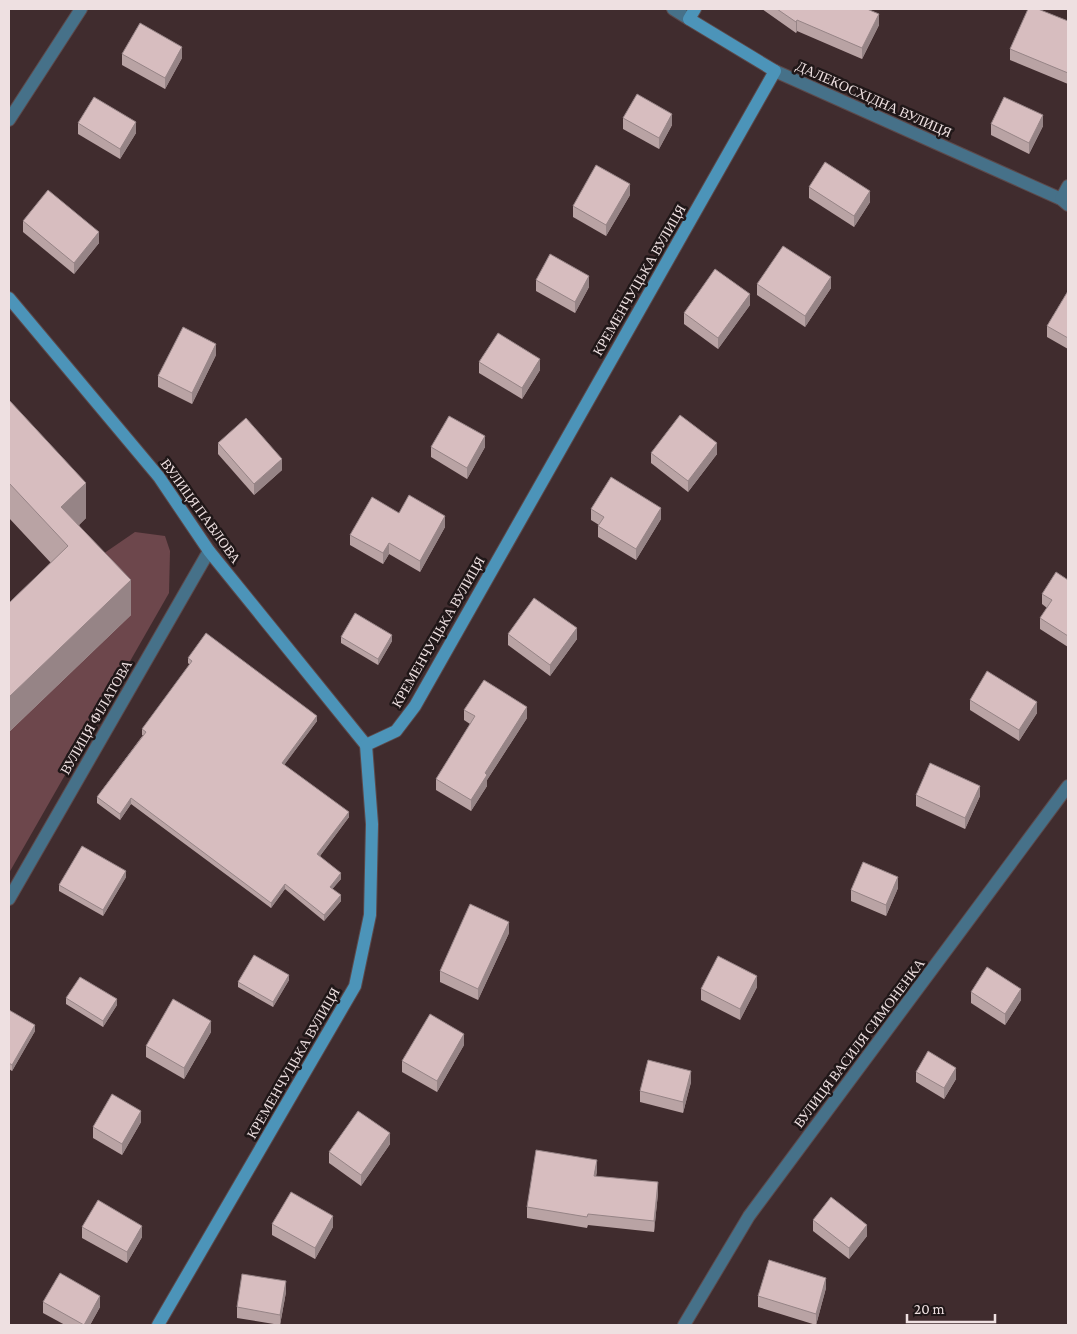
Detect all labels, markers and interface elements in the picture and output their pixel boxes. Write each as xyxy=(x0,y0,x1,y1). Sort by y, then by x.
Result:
street label: ДАЛЕКОСХІДНА ВУЛИЦЯ xyxy=(794,57,954,141)
street label: КРЕМЕНЧУЦЬКА ВУЛИЦЯ xyxy=(589,202,689,358)
street label: ВУЛИЦЯ ПАВЛОВА xyxy=(158,456,245,567)
street label: КРЕМЕНЧУЦЬКА ВУЛИЦЯ xyxy=(388,554,488,710)
street label: ВУЛИЦЯ ФІЛАТОВА xyxy=(57,656,136,777)
street label: ВУЛИЦЯ ВАСИЛЯ СИМОНЕНКА xyxy=(790,955,928,1131)
street label: КРЕМЕНЧУЦЬКА ВУЛИЦЯ xyxy=(243,985,343,1141)
scale bar xyxy=(907,1292,994,1324)
text: 20 m xyxy=(914,1301,945,1317)

